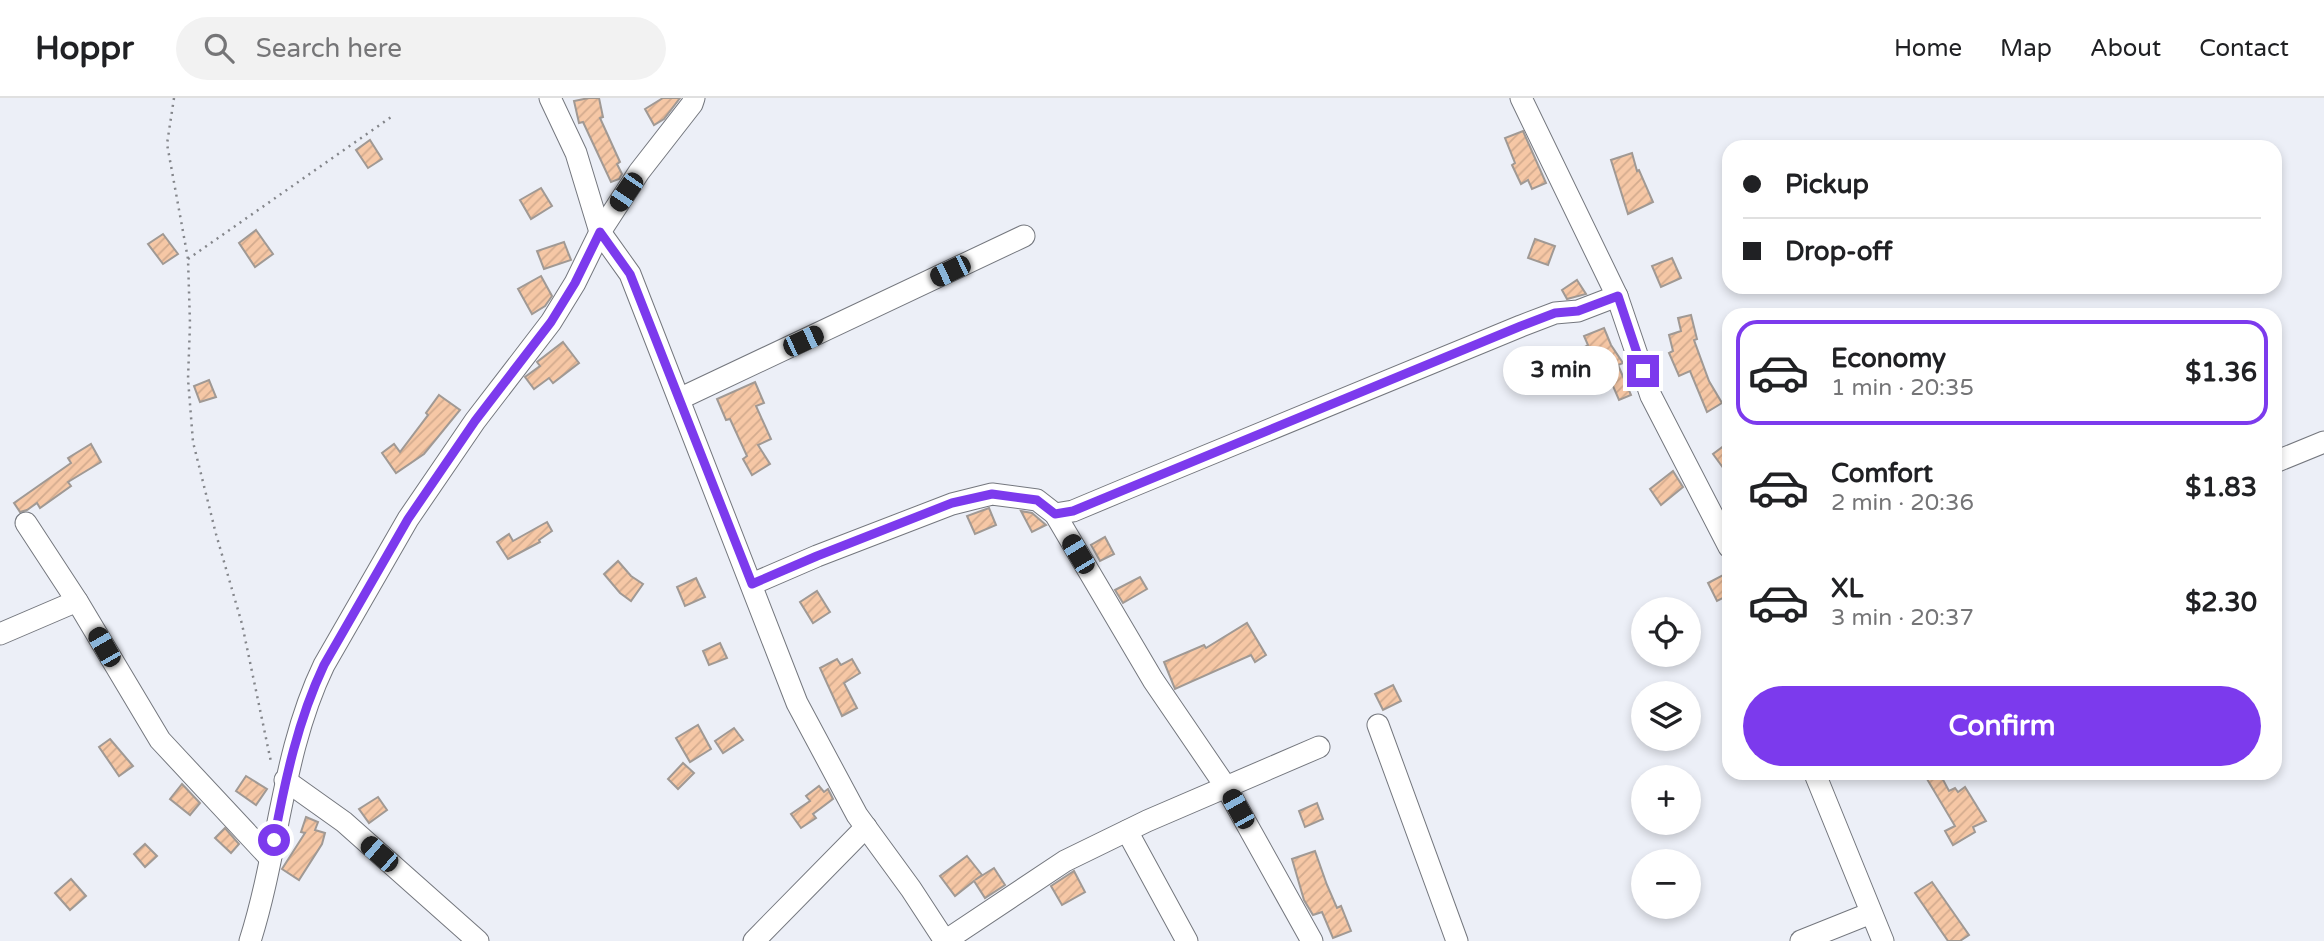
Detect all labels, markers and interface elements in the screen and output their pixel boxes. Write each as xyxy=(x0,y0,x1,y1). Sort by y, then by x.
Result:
search box xyxy=(176,17,666,80)
text: Hoppr xyxy=(35,29,134,68)
icon: search xyxy=(200,29,238,67)
text: Search here xyxy=(256,33,402,64)
text: Home xyxy=(1894,34,1962,63)
text: Map xyxy=(2000,34,2052,63)
text: About xyxy=(2090,34,2161,63)
text: Contact xyxy=(2199,34,2289,63)
car xyxy=(606,169,647,215)
text: Pickup xyxy=(1785,169,1869,200)
text: Drop-off xyxy=(1785,236,1892,267)
car xyxy=(927,252,974,290)
car xyxy=(780,323,827,359)
icon: car xyxy=(1747,341,1810,404)
text: Economy xyxy=(1831,343,1946,374)
callout: 3 min xyxy=(1503,346,1618,396)
route end xyxy=(1627,355,1659,387)
text: 3 min xyxy=(1530,356,1592,384)
text: $1.36 xyxy=(2185,357,2257,388)
text: 1 min · 20:35 xyxy=(1831,374,1974,402)
icon: car xyxy=(1747,456,1810,519)
text: Comfort xyxy=(1831,458,1933,489)
text: $1.83 xyxy=(2185,472,2257,503)
text: 2 min · 20:36 xyxy=(1831,489,1974,517)
car xyxy=(1059,531,1098,577)
icon: car xyxy=(1747,571,1810,634)
text: XL xyxy=(1831,573,1863,604)
text: $2.30 xyxy=(2185,587,2257,618)
map controls xyxy=(1631,597,1701,919)
button: locate xyxy=(1631,597,1701,667)
text: 3 min · 20:37 xyxy=(1831,604,1974,632)
car xyxy=(85,624,124,670)
button: layers xyxy=(1631,681,1701,751)
button: Confirm xyxy=(1743,686,2261,766)
button: + xyxy=(1631,765,1701,835)
car xyxy=(1219,786,1258,832)
route start xyxy=(258,824,290,856)
car xyxy=(357,832,402,876)
button: − xyxy=(1631,849,1701,919)

